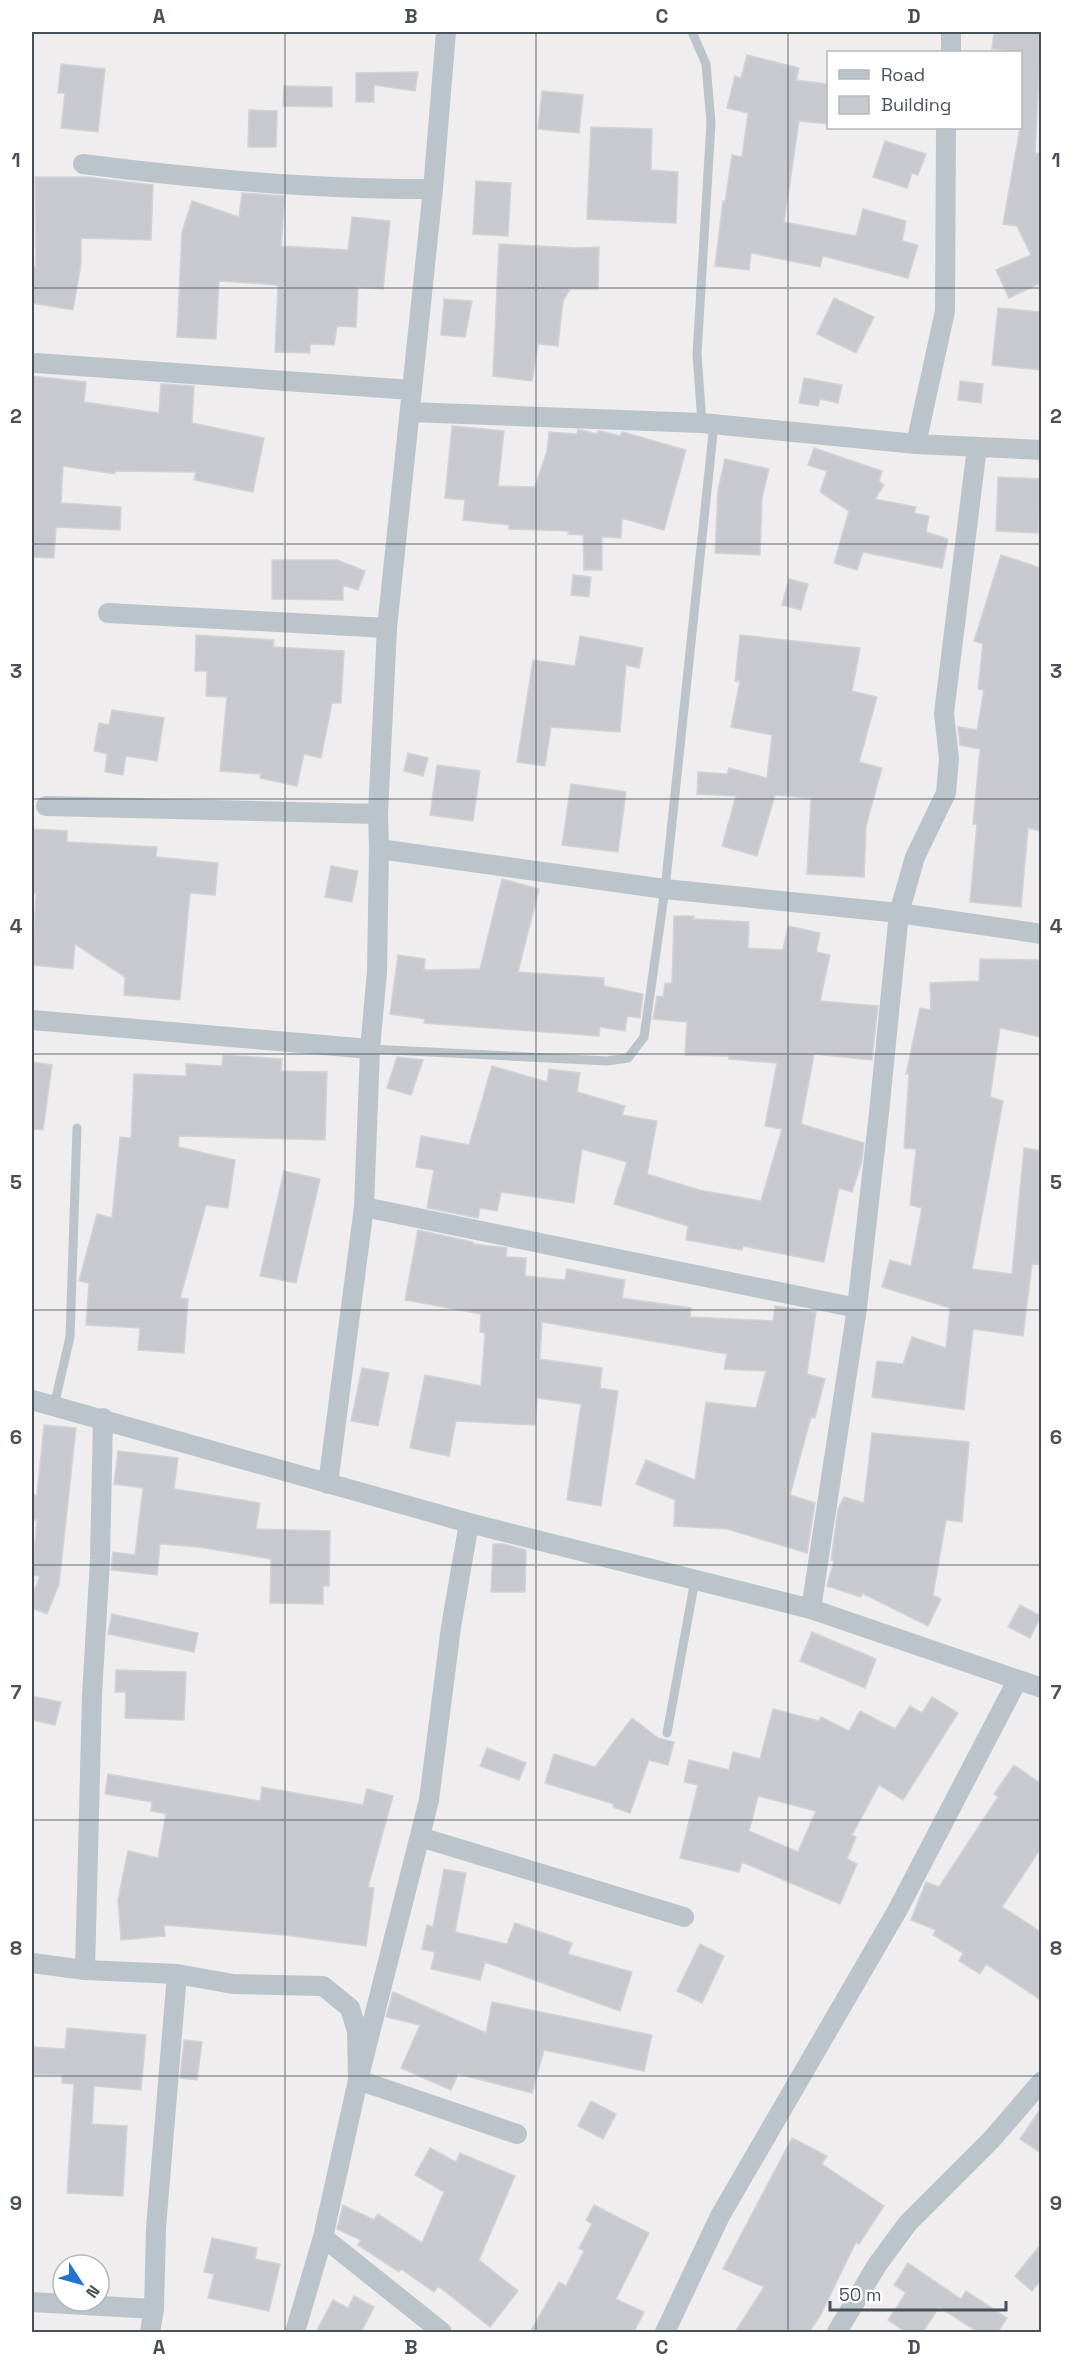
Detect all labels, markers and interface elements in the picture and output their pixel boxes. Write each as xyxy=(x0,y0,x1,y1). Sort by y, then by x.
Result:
text: A xyxy=(153,3,166,29)
text: B xyxy=(404,3,418,29)
text: C xyxy=(656,3,669,29)
text: D xyxy=(907,3,921,29)
legend xyxy=(827,51,1022,129)
text: Road xyxy=(881,63,925,86)
text: Building xyxy=(881,93,951,116)
text: 1 xyxy=(11,147,21,173)
text: 1 xyxy=(1051,147,1061,173)
text: 2 xyxy=(10,403,22,429)
text: 2 xyxy=(1050,403,1062,429)
text: 3 xyxy=(10,658,22,684)
text: 3 xyxy=(1050,658,1062,684)
text: 4 xyxy=(10,913,23,939)
text: 4 xyxy=(1050,913,1063,939)
text: 5 xyxy=(10,1169,22,1195)
text: 5 xyxy=(1050,1169,1062,1195)
text: 6 xyxy=(10,1424,22,1450)
text: 6 xyxy=(1050,1424,1062,1450)
text: 7 xyxy=(10,1679,22,1705)
text: 7 xyxy=(1050,1679,1062,1705)
text: 8 xyxy=(10,1935,22,1961)
text: 8 xyxy=(1050,1935,1062,1961)
text: 9 xyxy=(10,2190,22,2216)
text: 9 xyxy=(1050,2190,1062,2216)
north arrow xyxy=(51,2253,111,2313)
scale bar xyxy=(830,2274,1006,2312)
text: N xyxy=(81,2281,104,2302)
text: 50 m xyxy=(839,2283,881,2306)
text: A xyxy=(153,2334,166,2360)
text: B xyxy=(404,2334,418,2360)
text: C xyxy=(656,2334,669,2360)
text: D xyxy=(907,2334,921,2360)

